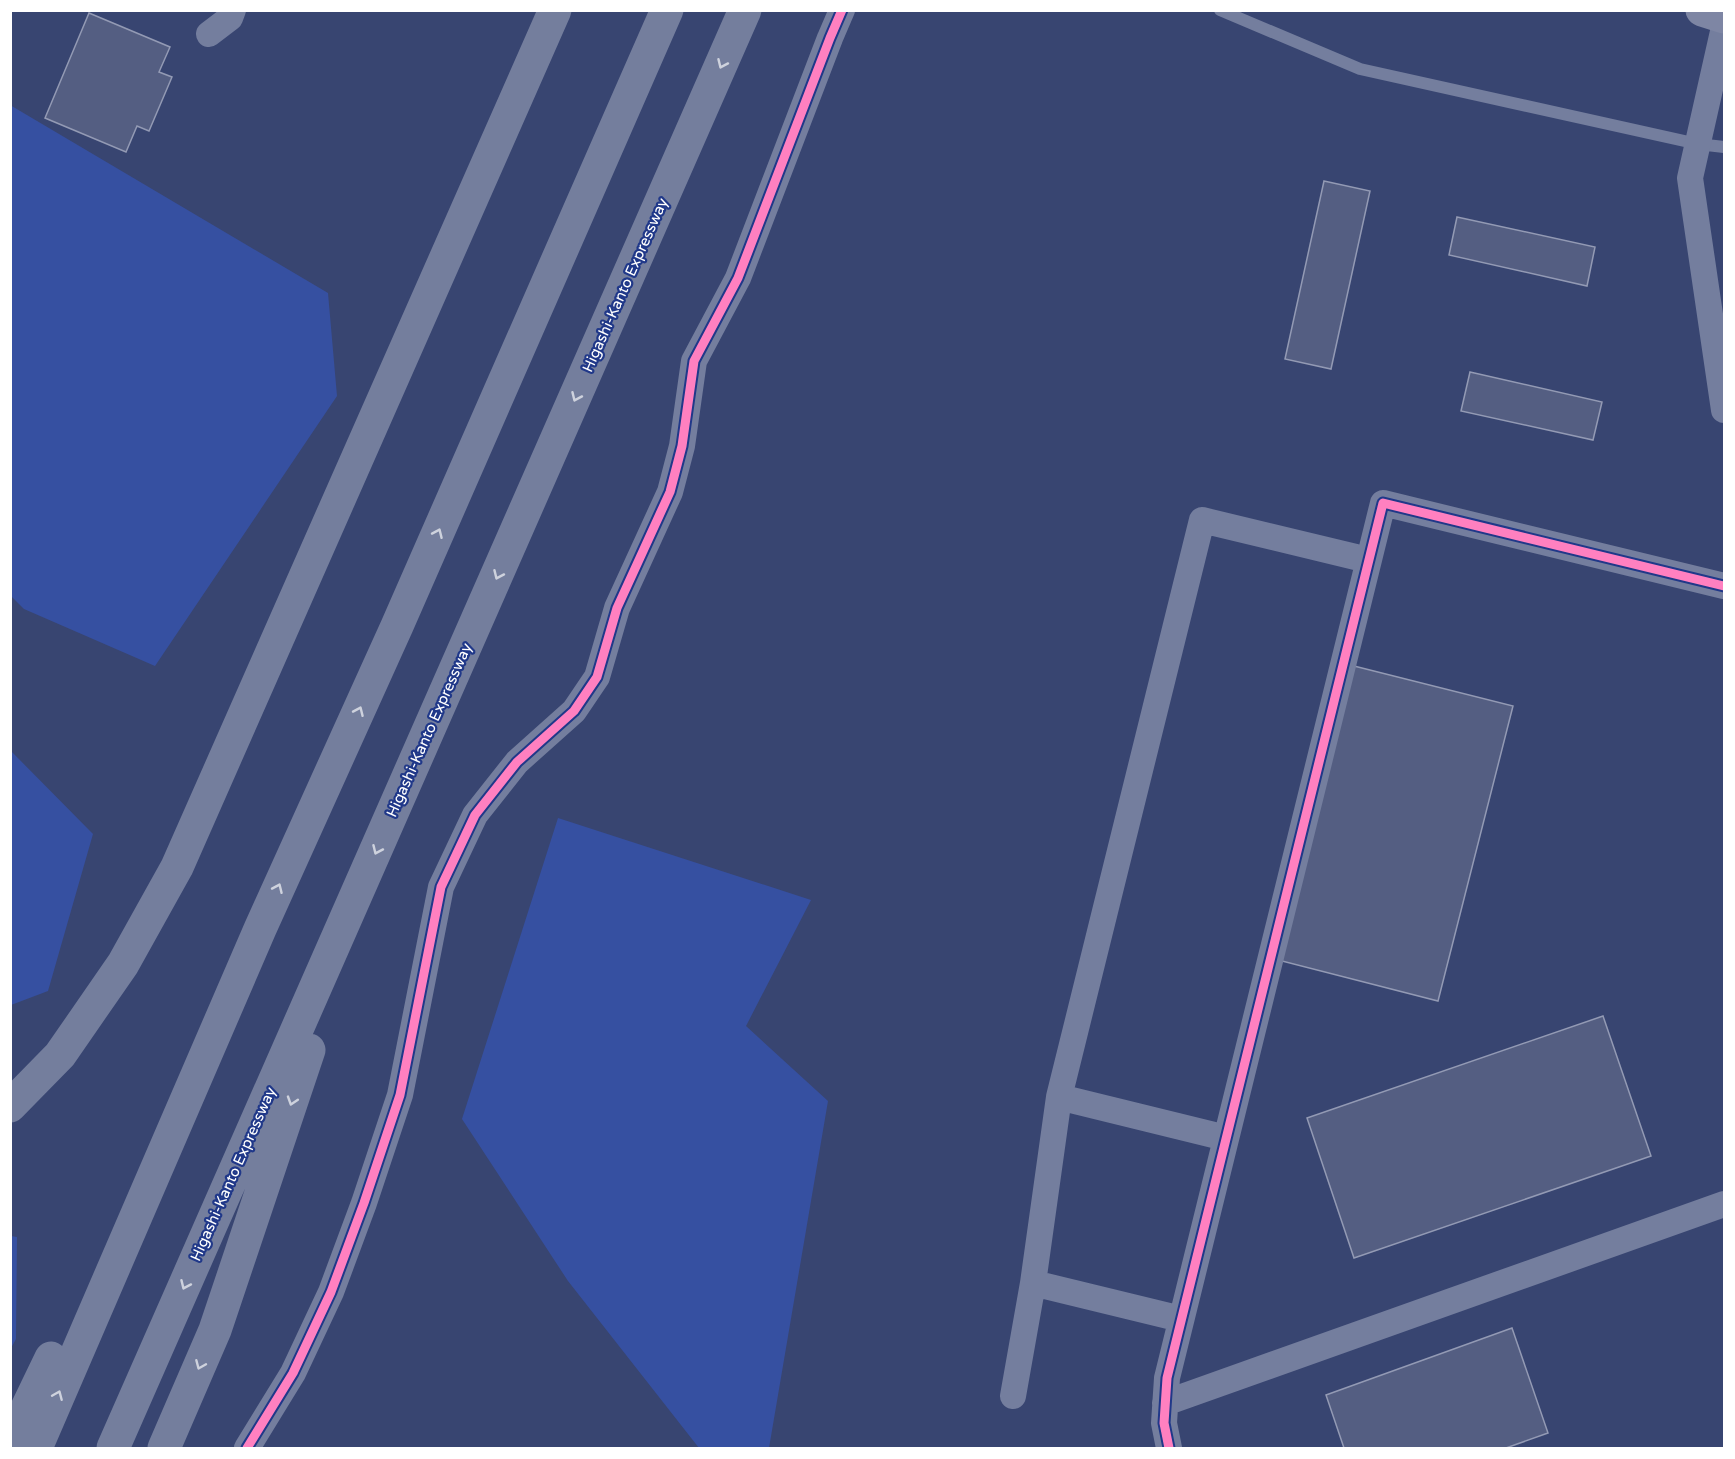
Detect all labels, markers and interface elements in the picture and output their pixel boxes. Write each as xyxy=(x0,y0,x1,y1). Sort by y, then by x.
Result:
one-way arrow xyxy=(717,58,729,69)
street label: Higashi-Kanto Expressway xyxy=(578,195,672,375)
one-way arrow xyxy=(572,390,584,401)
one-way arrow xyxy=(431,528,443,539)
one-way arrow xyxy=(493,569,505,580)
street label: Higashi-Kanto Expressway xyxy=(382,640,476,820)
one-way arrow xyxy=(351,706,363,717)
one-way arrow xyxy=(372,843,384,854)
one-way arrow xyxy=(271,884,283,895)
street label: Higashi-Kanto Expressway xyxy=(186,1084,280,1264)
one-way arrow xyxy=(287,1095,299,1106)
one-way arrow xyxy=(180,1279,192,1290)
one-way arrow xyxy=(195,1358,207,1369)
one-way arrow xyxy=(51,1390,63,1401)

